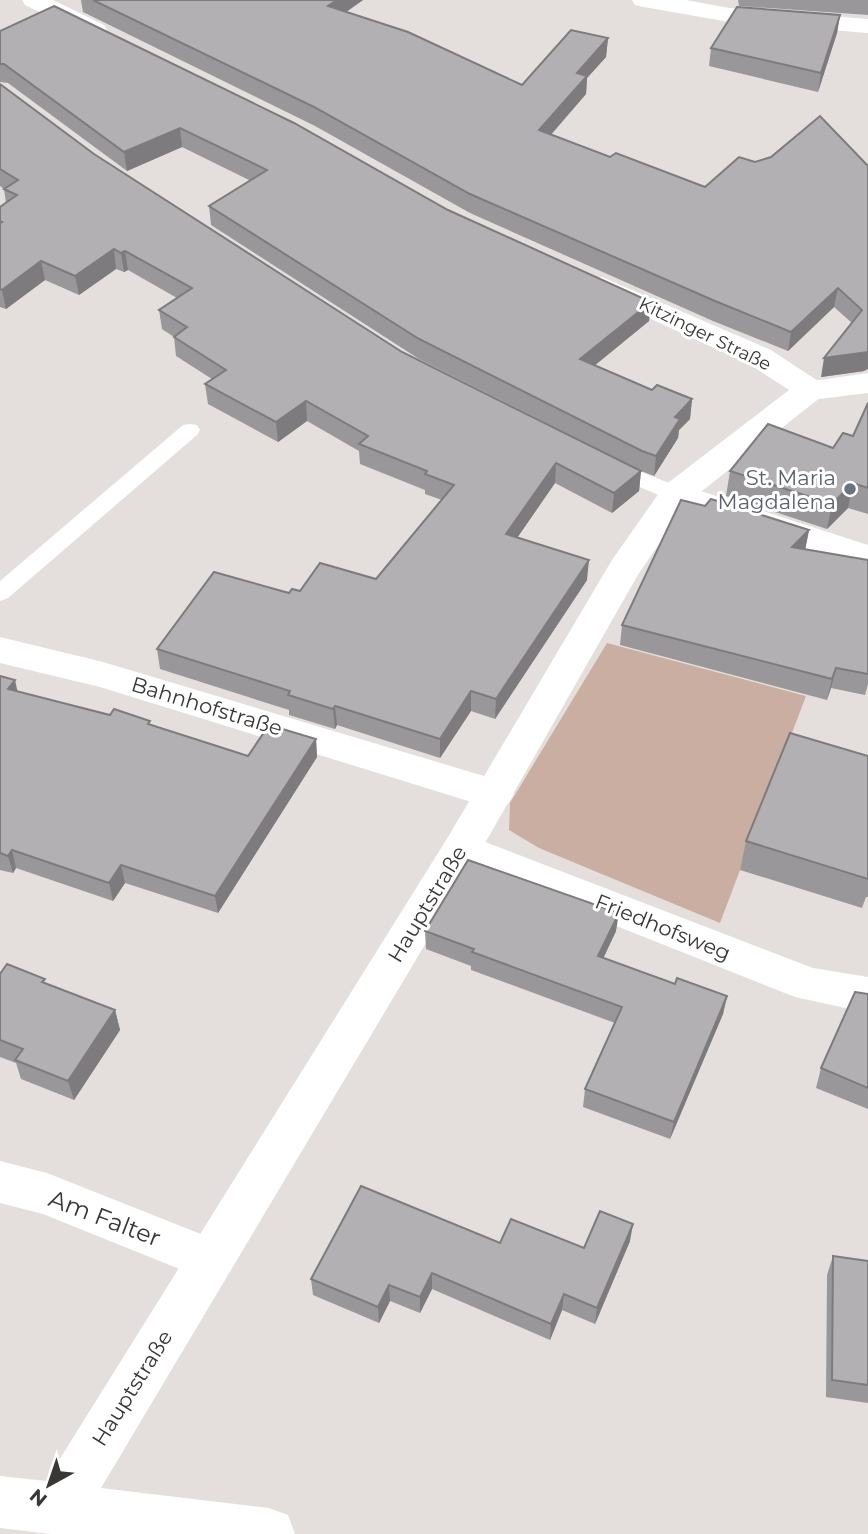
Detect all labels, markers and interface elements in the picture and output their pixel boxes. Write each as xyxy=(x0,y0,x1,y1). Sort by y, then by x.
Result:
street label: Kitzinger Straße xyxy=(635,292,775,376)
place label: St. Maria Magdalena xyxy=(718,465,836,514)
marker: St. Maria Magdalena xyxy=(842,481,858,497)
street label: Bahnhofstraße xyxy=(128,671,286,741)
street label: Hauptstraße xyxy=(382,841,472,967)
street label: Friedhofsweg xyxy=(592,889,734,965)
street label: Am Falter xyxy=(45,1183,165,1253)
street label: Hauptstraße xyxy=(86,1325,178,1451)
north arrow xyxy=(14,1450,84,1520)
text: N xyxy=(25,1484,52,1511)

